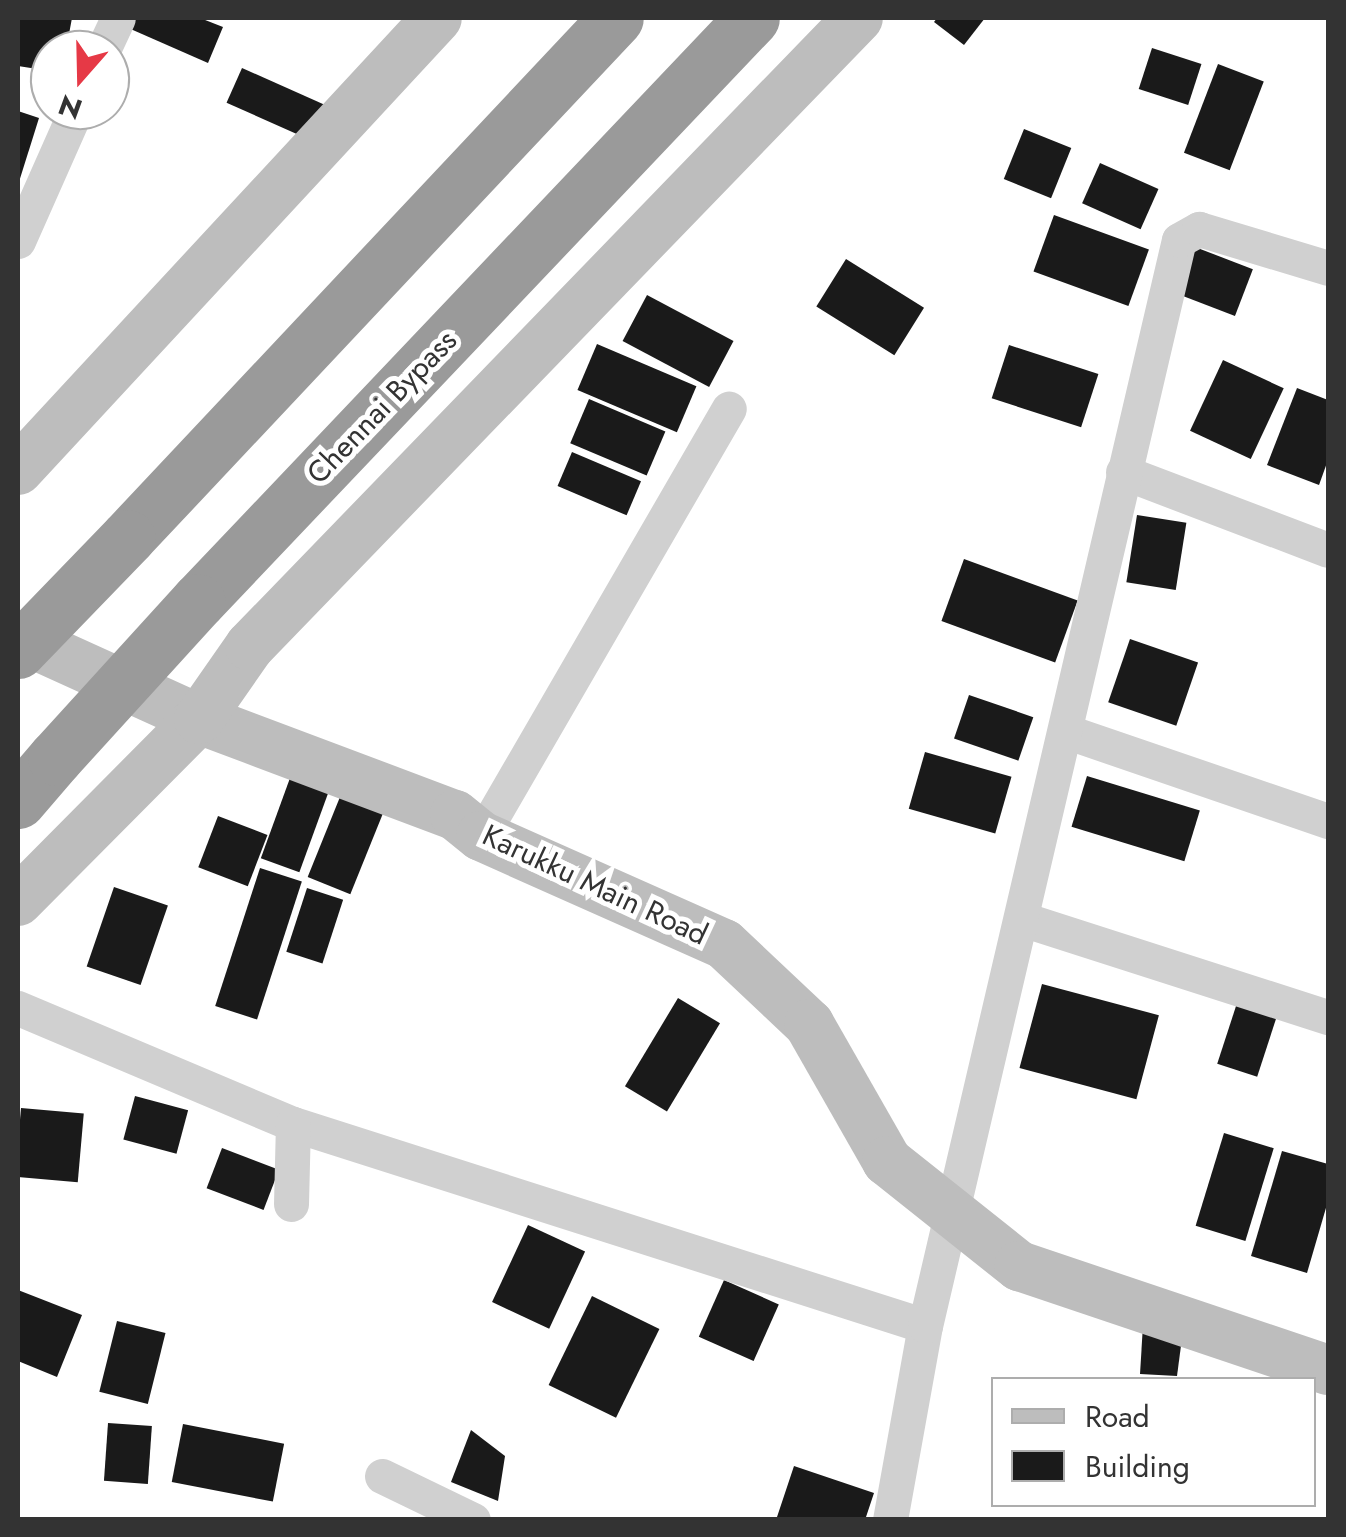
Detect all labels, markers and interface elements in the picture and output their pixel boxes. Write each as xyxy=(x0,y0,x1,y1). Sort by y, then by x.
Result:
north arrow xyxy=(30,30,130,130)
text: N xyxy=(53,84,88,130)
street label: Chennai Bypass xyxy=(300,323,464,491)
street label: Karukku Main Road xyxy=(477,817,713,953)
legend xyxy=(991,1377,1316,1507)
text: Road xyxy=(1085,1395,1150,1438)
text: Building xyxy=(1085,1445,1190,1488)

